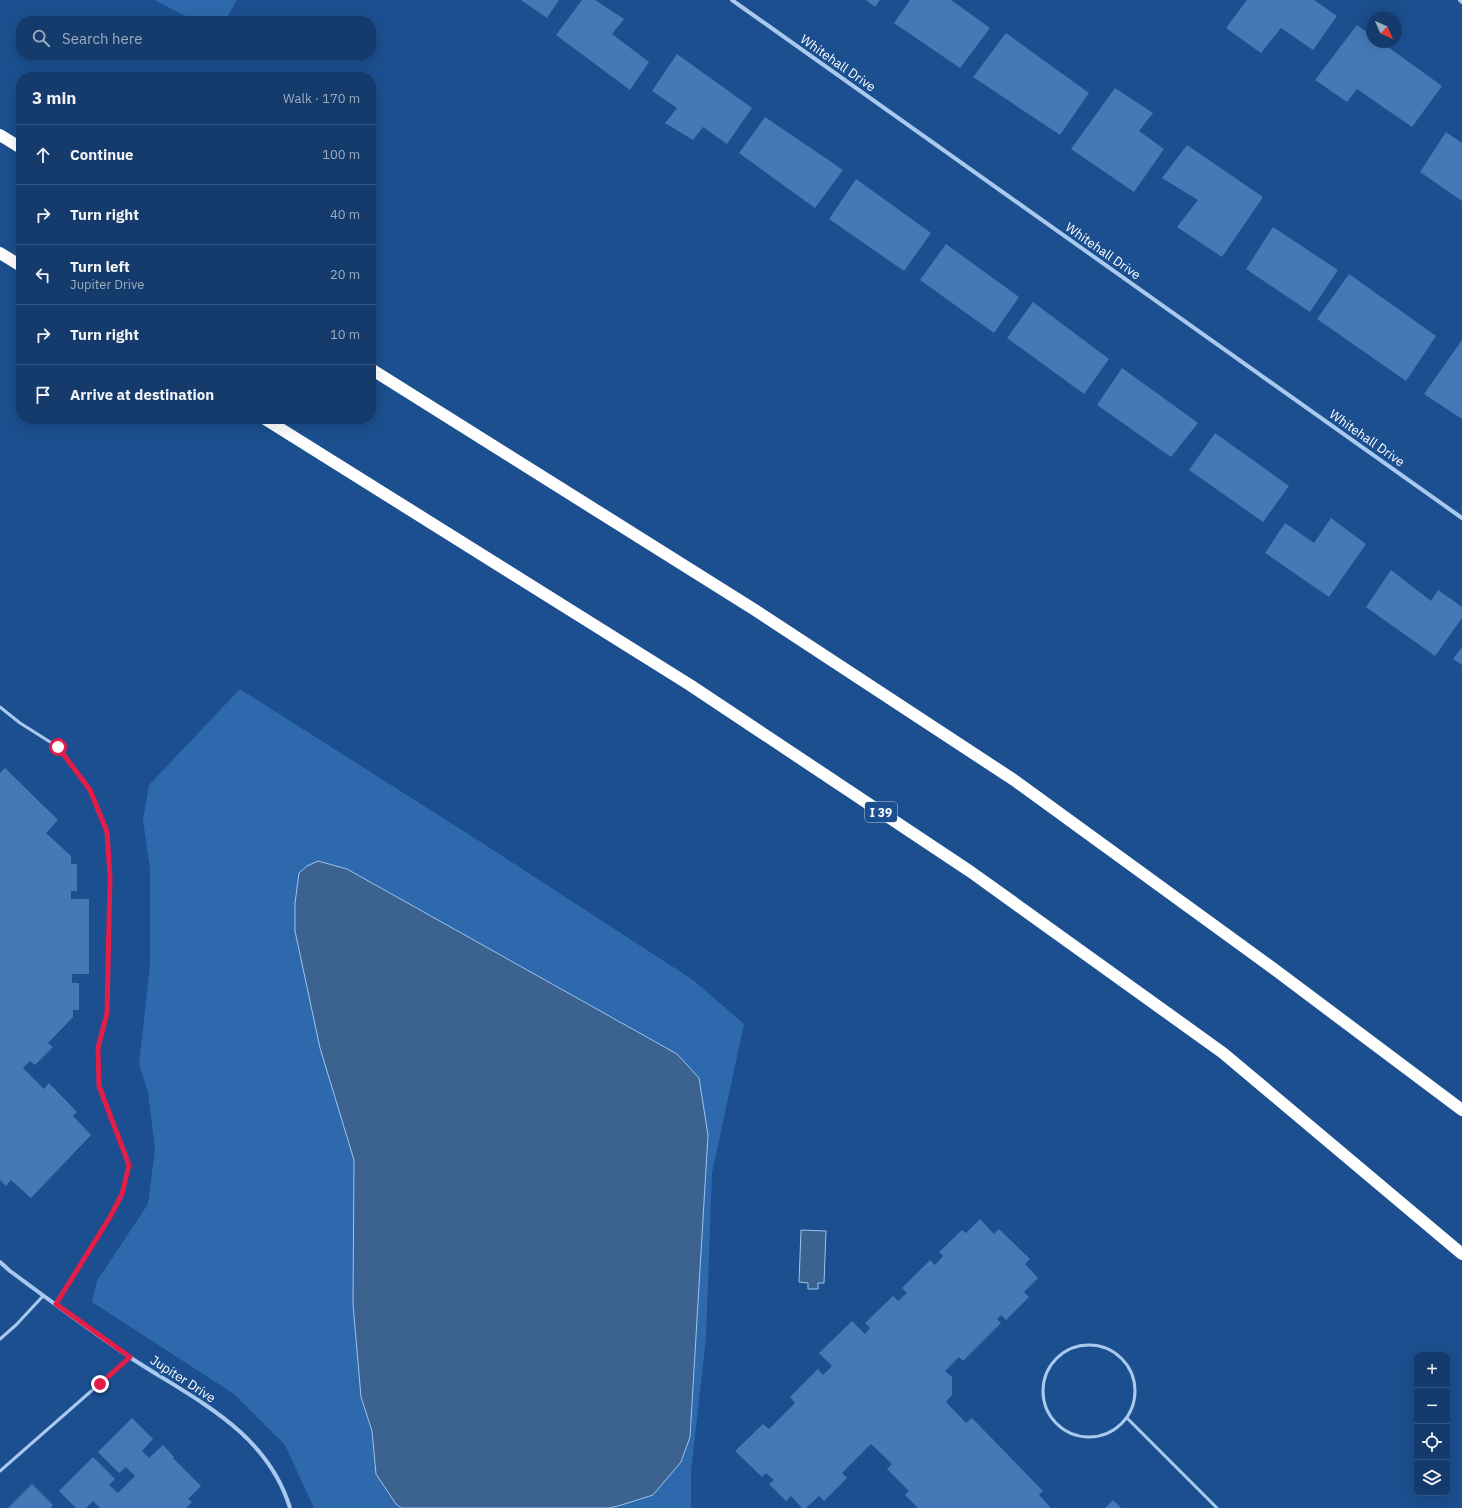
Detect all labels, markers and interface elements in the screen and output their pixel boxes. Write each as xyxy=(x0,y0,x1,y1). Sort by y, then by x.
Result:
north arrow xyxy=(1366,12,1402,48)
search box xyxy=(16,16,376,60)
icon: search xyxy=(30,27,52,49)
text: Search here xyxy=(62,29,142,48)
street label: Whitehall Drive xyxy=(797,31,879,95)
text: 3 min xyxy=(32,87,76,109)
text: Walk · 170 m xyxy=(283,90,360,107)
icon: ahead xyxy=(32,144,54,166)
text: Continue xyxy=(70,145,134,164)
text: 100 m xyxy=(322,146,360,163)
icon: right xyxy=(32,204,54,226)
text: Turn right xyxy=(70,205,139,224)
text: 40 m xyxy=(330,206,360,223)
street label: Whitehall Drive xyxy=(1062,219,1144,283)
text: Turn left xyxy=(70,257,130,276)
icon: left xyxy=(32,264,54,286)
text: 20 m xyxy=(330,266,360,283)
text: Jupiter Drive xyxy=(70,276,144,293)
icon: right xyxy=(32,324,54,346)
text: Turn right xyxy=(70,325,139,344)
text: 10 m xyxy=(330,326,360,343)
icon: arrive xyxy=(32,384,54,406)
text: Arrive at destination xyxy=(70,385,214,404)
street label: Whitehall Drive xyxy=(1326,406,1408,470)
route start xyxy=(49,738,67,756)
road number: I 39 xyxy=(865,802,897,822)
street label: Jupiter Drive xyxy=(147,1352,219,1406)
map controls xyxy=(1414,1352,1450,1496)
button: + xyxy=(1414,1352,1450,1388)
route end xyxy=(91,1375,109,1393)
button: − xyxy=(1414,1388,1450,1424)
button: locate xyxy=(1414,1424,1450,1460)
button: layers xyxy=(1414,1460,1450,1496)

